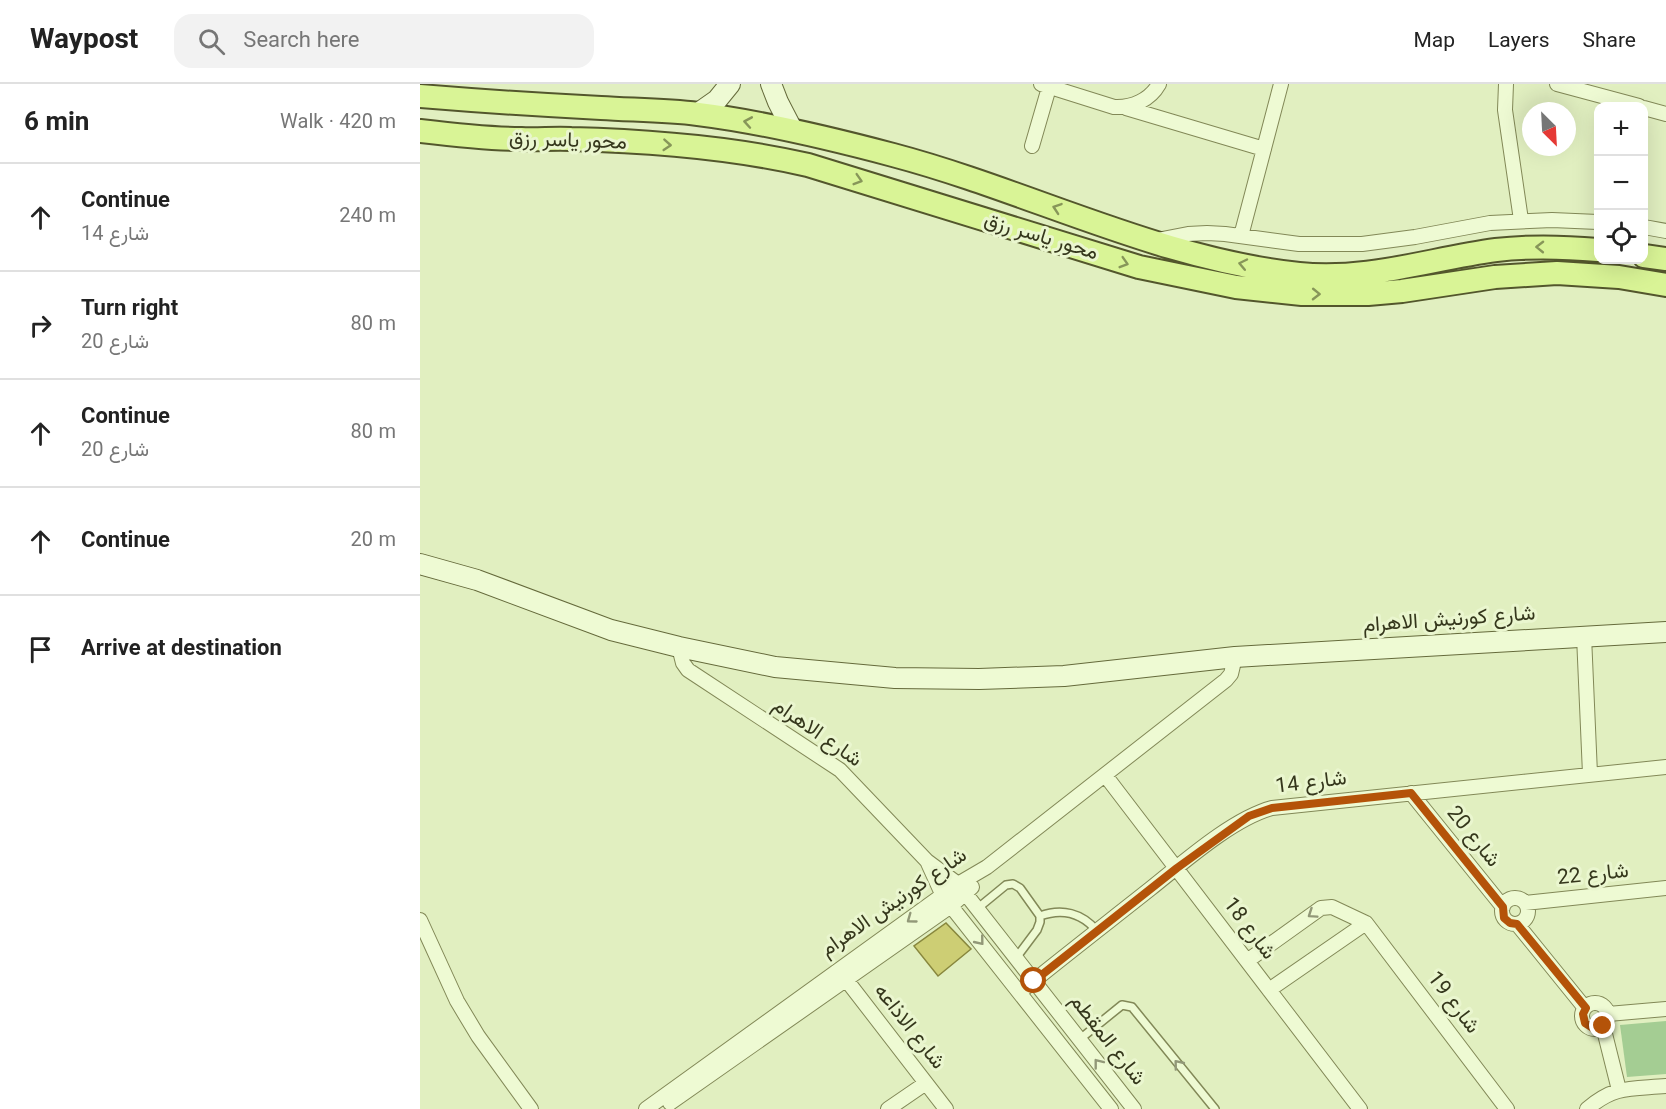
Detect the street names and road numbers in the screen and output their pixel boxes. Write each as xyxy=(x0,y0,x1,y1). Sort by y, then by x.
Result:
street label: محور ياسر رزق xyxy=(508,122,628,160)
street label: محور ياسر رزق xyxy=(980,204,1102,270)
street label: شارع كورنيش الاهرام xyxy=(1362,598,1536,642)
street label: شارع الاهرام xyxy=(765,690,869,776)
street label: شارع 14 xyxy=(1274,762,1348,804)
street label: شارع 20 xyxy=(1438,799,1508,875)
street label: شارع كورنيش الاهرام xyxy=(814,840,974,966)
street label: شارع 22 xyxy=(1556,855,1630,895)
street label: شارع 18 xyxy=(1214,891,1284,967)
street label: شارع 19 xyxy=(1418,965,1488,1041)
street label: شارع الاذاعه xyxy=(865,977,953,1077)
street label: شارع المقطم xyxy=(1061,987,1153,1093)

